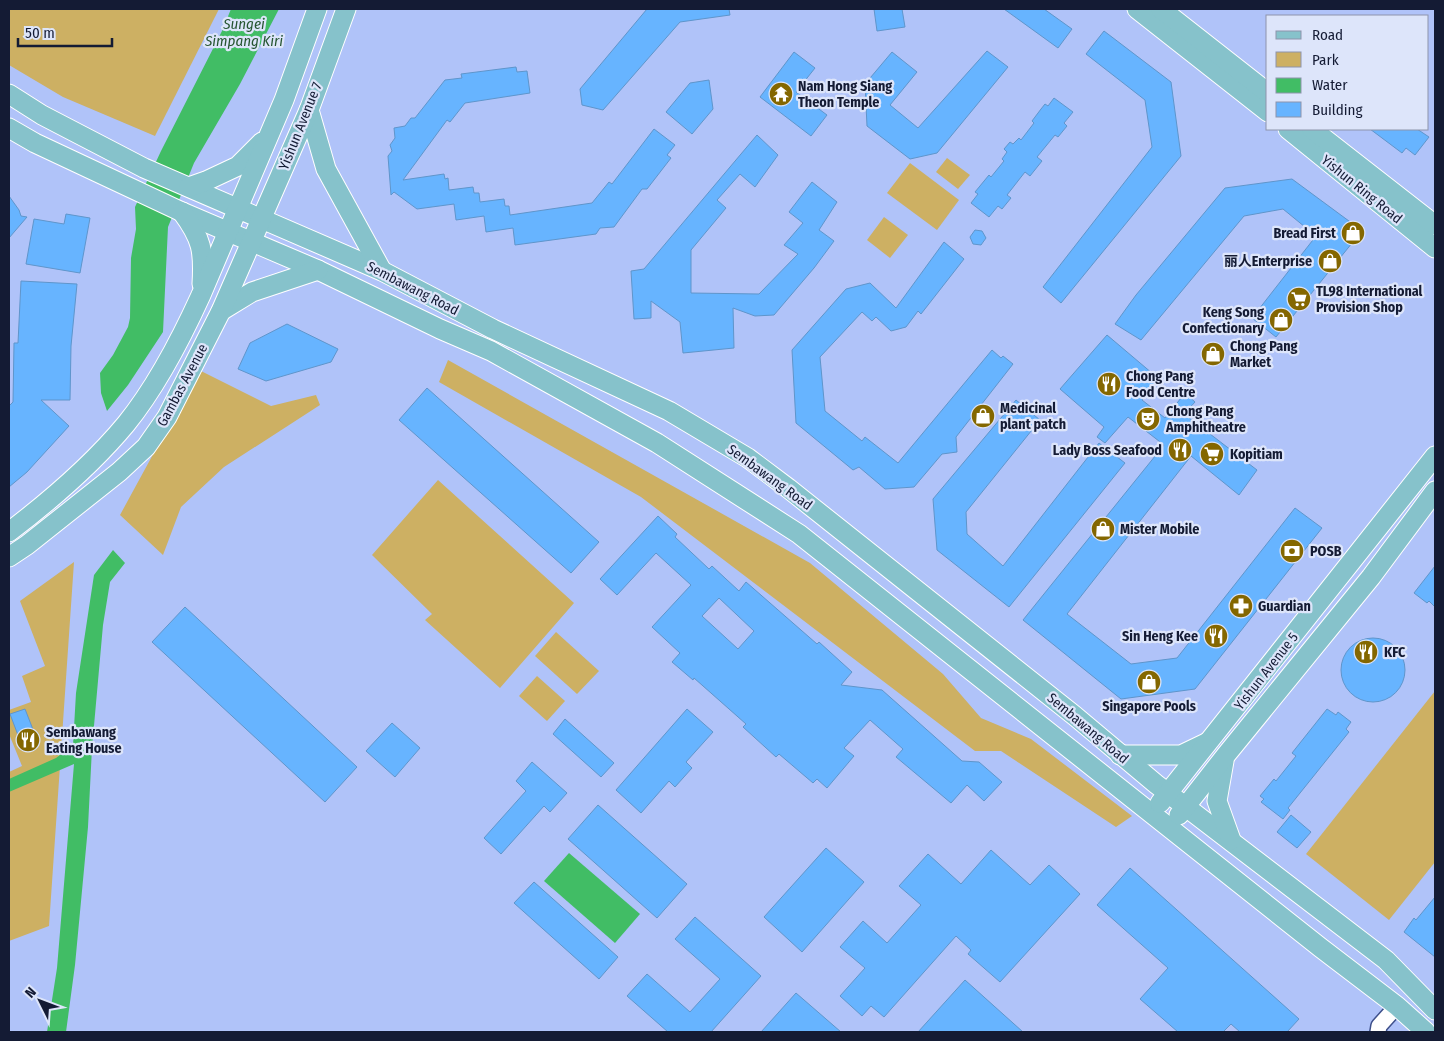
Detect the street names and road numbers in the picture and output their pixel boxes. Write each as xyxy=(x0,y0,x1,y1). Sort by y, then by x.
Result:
street label: Yishun Avenue 7 xyxy=(275,80,326,172)
street label: Yishun Ring Road xyxy=(1318,152,1406,227)
street label: Sembawang Road xyxy=(364,258,462,319)
street label: Gambas Avenue xyxy=(154,341,211,429)
street label: Sembawang Road xyxy=(724,441,816,514)
street label: Yishun Avenue 5 xyxy=(1231,629,1302,713)
street label: Sembawang Road xyxy=(1044,689,1132,767)

